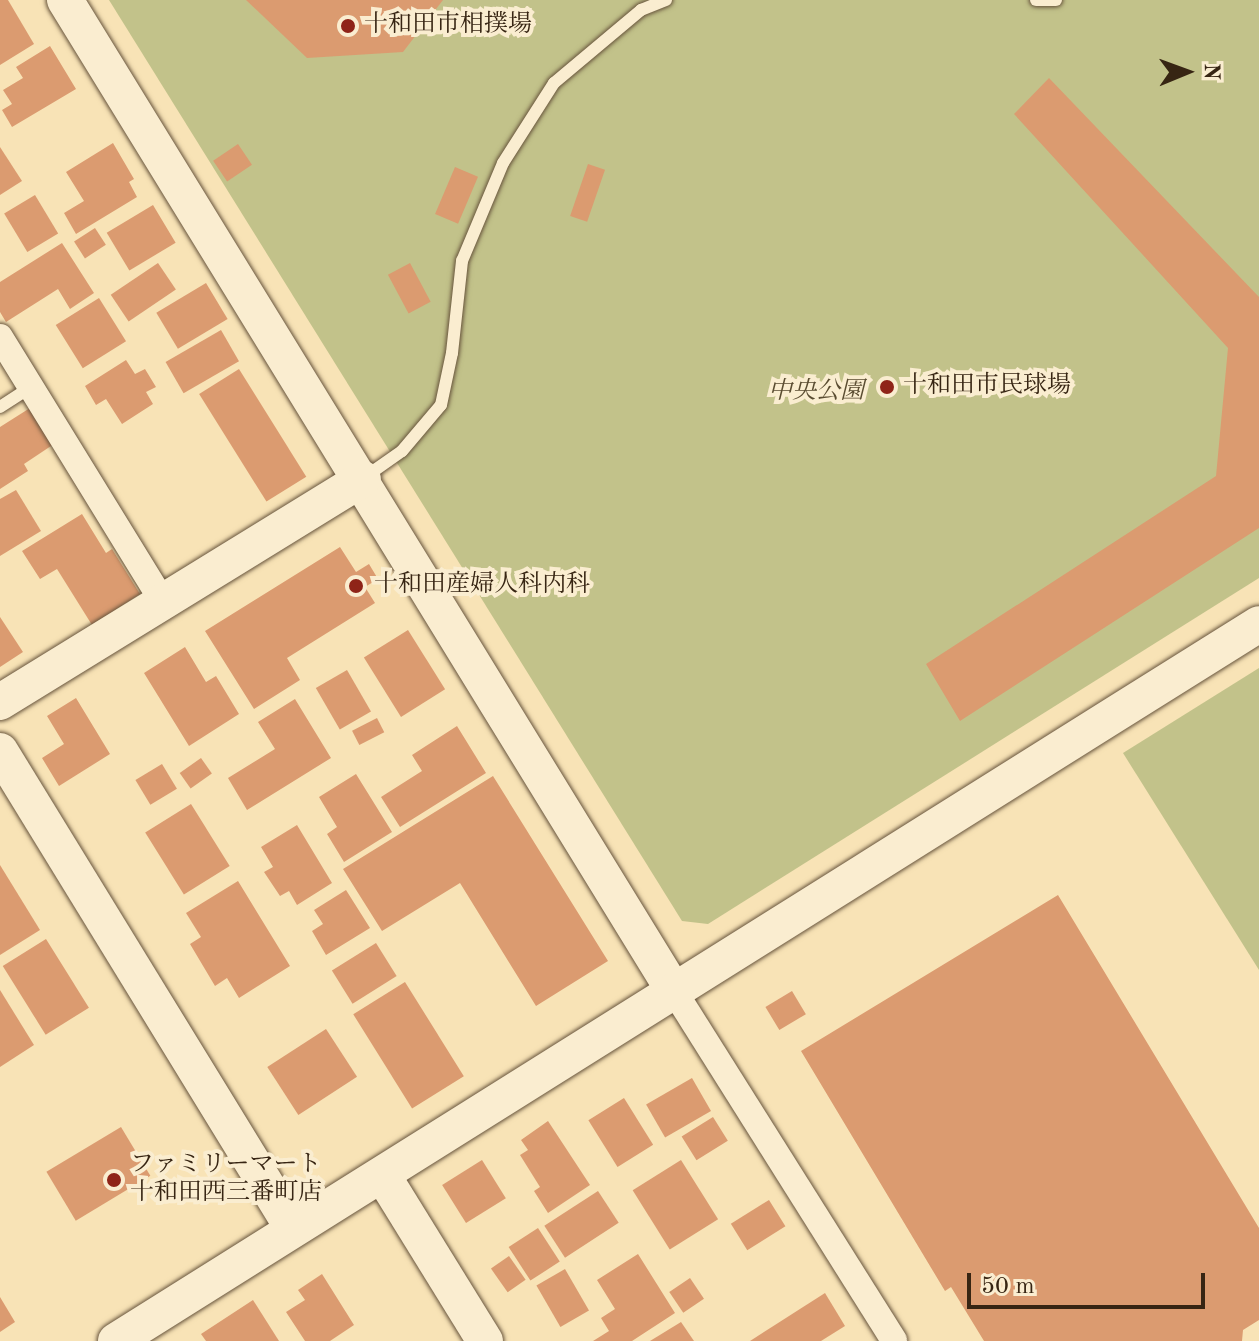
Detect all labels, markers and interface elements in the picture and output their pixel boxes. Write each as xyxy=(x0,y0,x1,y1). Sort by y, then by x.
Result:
place label: 十和田市相撲場 xyxy=(364,12,532,40)
marker: 十和田市相撲場 xyxy=(339,17,357,35)
north arrow xyxy=(1147,32,1227,112)
text: N xyxy=(1200,63,1222,80)
place label: 十和田市民球場 xyxy=(903,373,1071,401)
marker: 十和田市民球場 xyxy=(878,378,896,396)
park label: 中央公園 xyxy=(768,379,864,407)
place label: 十和田産婦人科内科 xyxy=(374,572,590,600)
marker: 十和田産婦人科内科 xyxy=(345,575,367,597)
place label: ファミリーマート 十和田西三番町店 xyxy=(130,1152,322,1208)
marker: ファミリーマート 十和田西三番町店 xyxy=(105,1171,123,1189)
scale bar xyxy=(971,1257,1209,1307)
text: 50 m xyxy=(981,1275,1035,1299)

